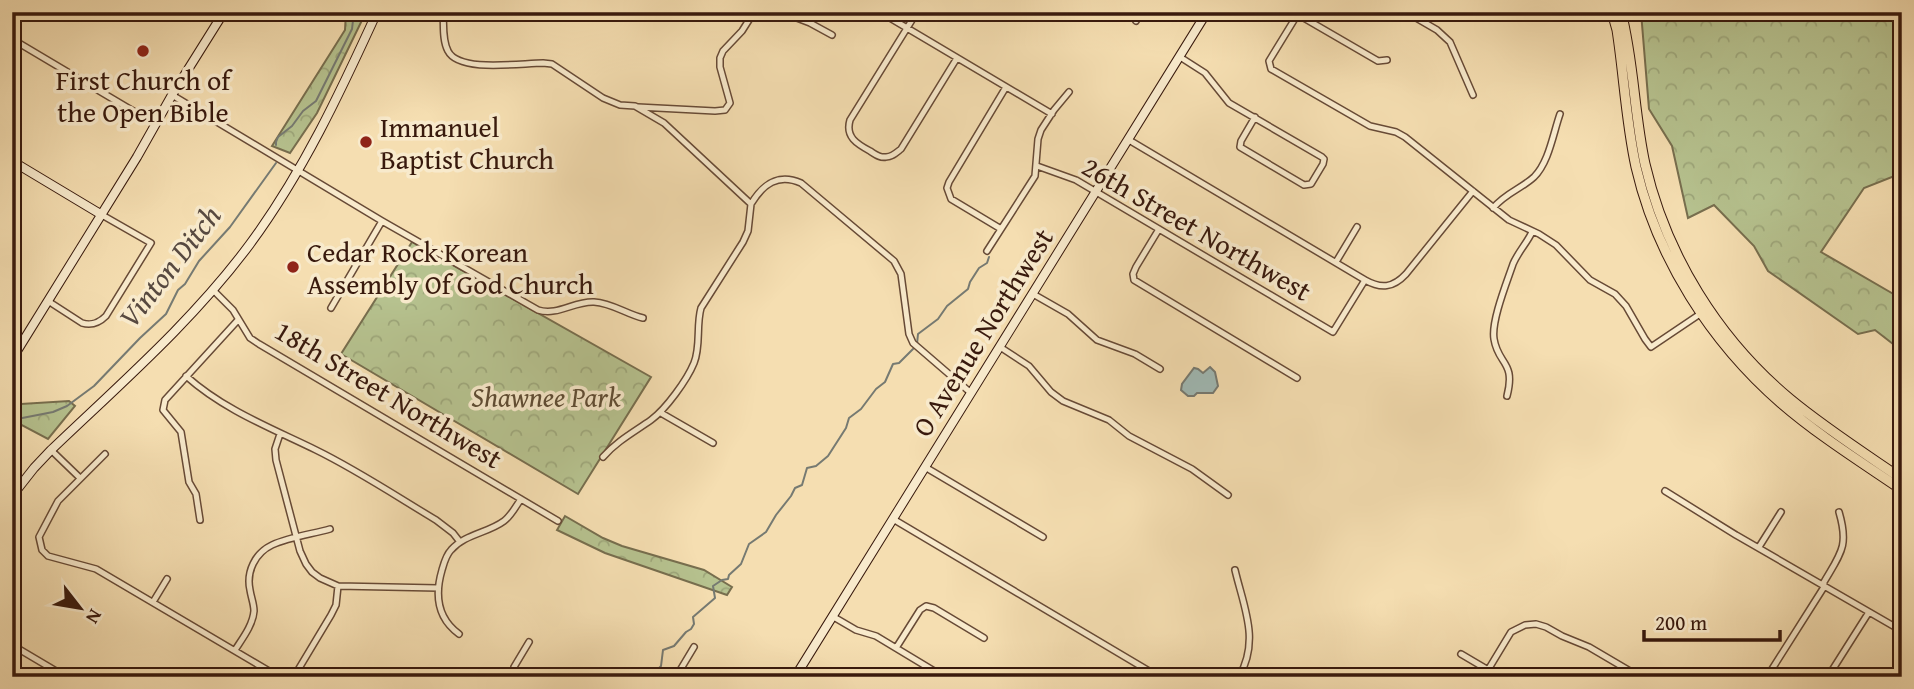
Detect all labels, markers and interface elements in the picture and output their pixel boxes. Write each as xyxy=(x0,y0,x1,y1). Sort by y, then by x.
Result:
marker: First Church of the Open Bible xyxy=(135,43,151,59)
place label: First Church of the Open Bible xyxy=(56,59,233,132)
place label: Immanuel Baptist Church xyxy=(380,106,554,179)
marker: Immanuel Baptist Church xyxy=(358,134,374,150)
street label: 26th Street Northwest xyxy=(1075,146,1319,311)
water label: Vinton Ditch xyxy=(107,195,231,337)
street label: O Avenue Northwest xyxy=(901,220,1063,444)
place label: Cedar Rock Korean Assembly Of God Church xyxy=(307,231,594,304)
marker: Cedar Rock Korean Assembly Of God Church xyxy=(285,259,301,275)
street label: 18th Street Northwest xyxy=(267,310,511,478)
park label: Shawnee Park xyxy=(471,376,621,417)
north arrow xyxy=(46,574,116,644)
scale bar xyxy=(1644,598,1781,642)
text: N xyxy=(79,604,110,630)
text: 200 m xyxy=(1655,607,1707,638)

